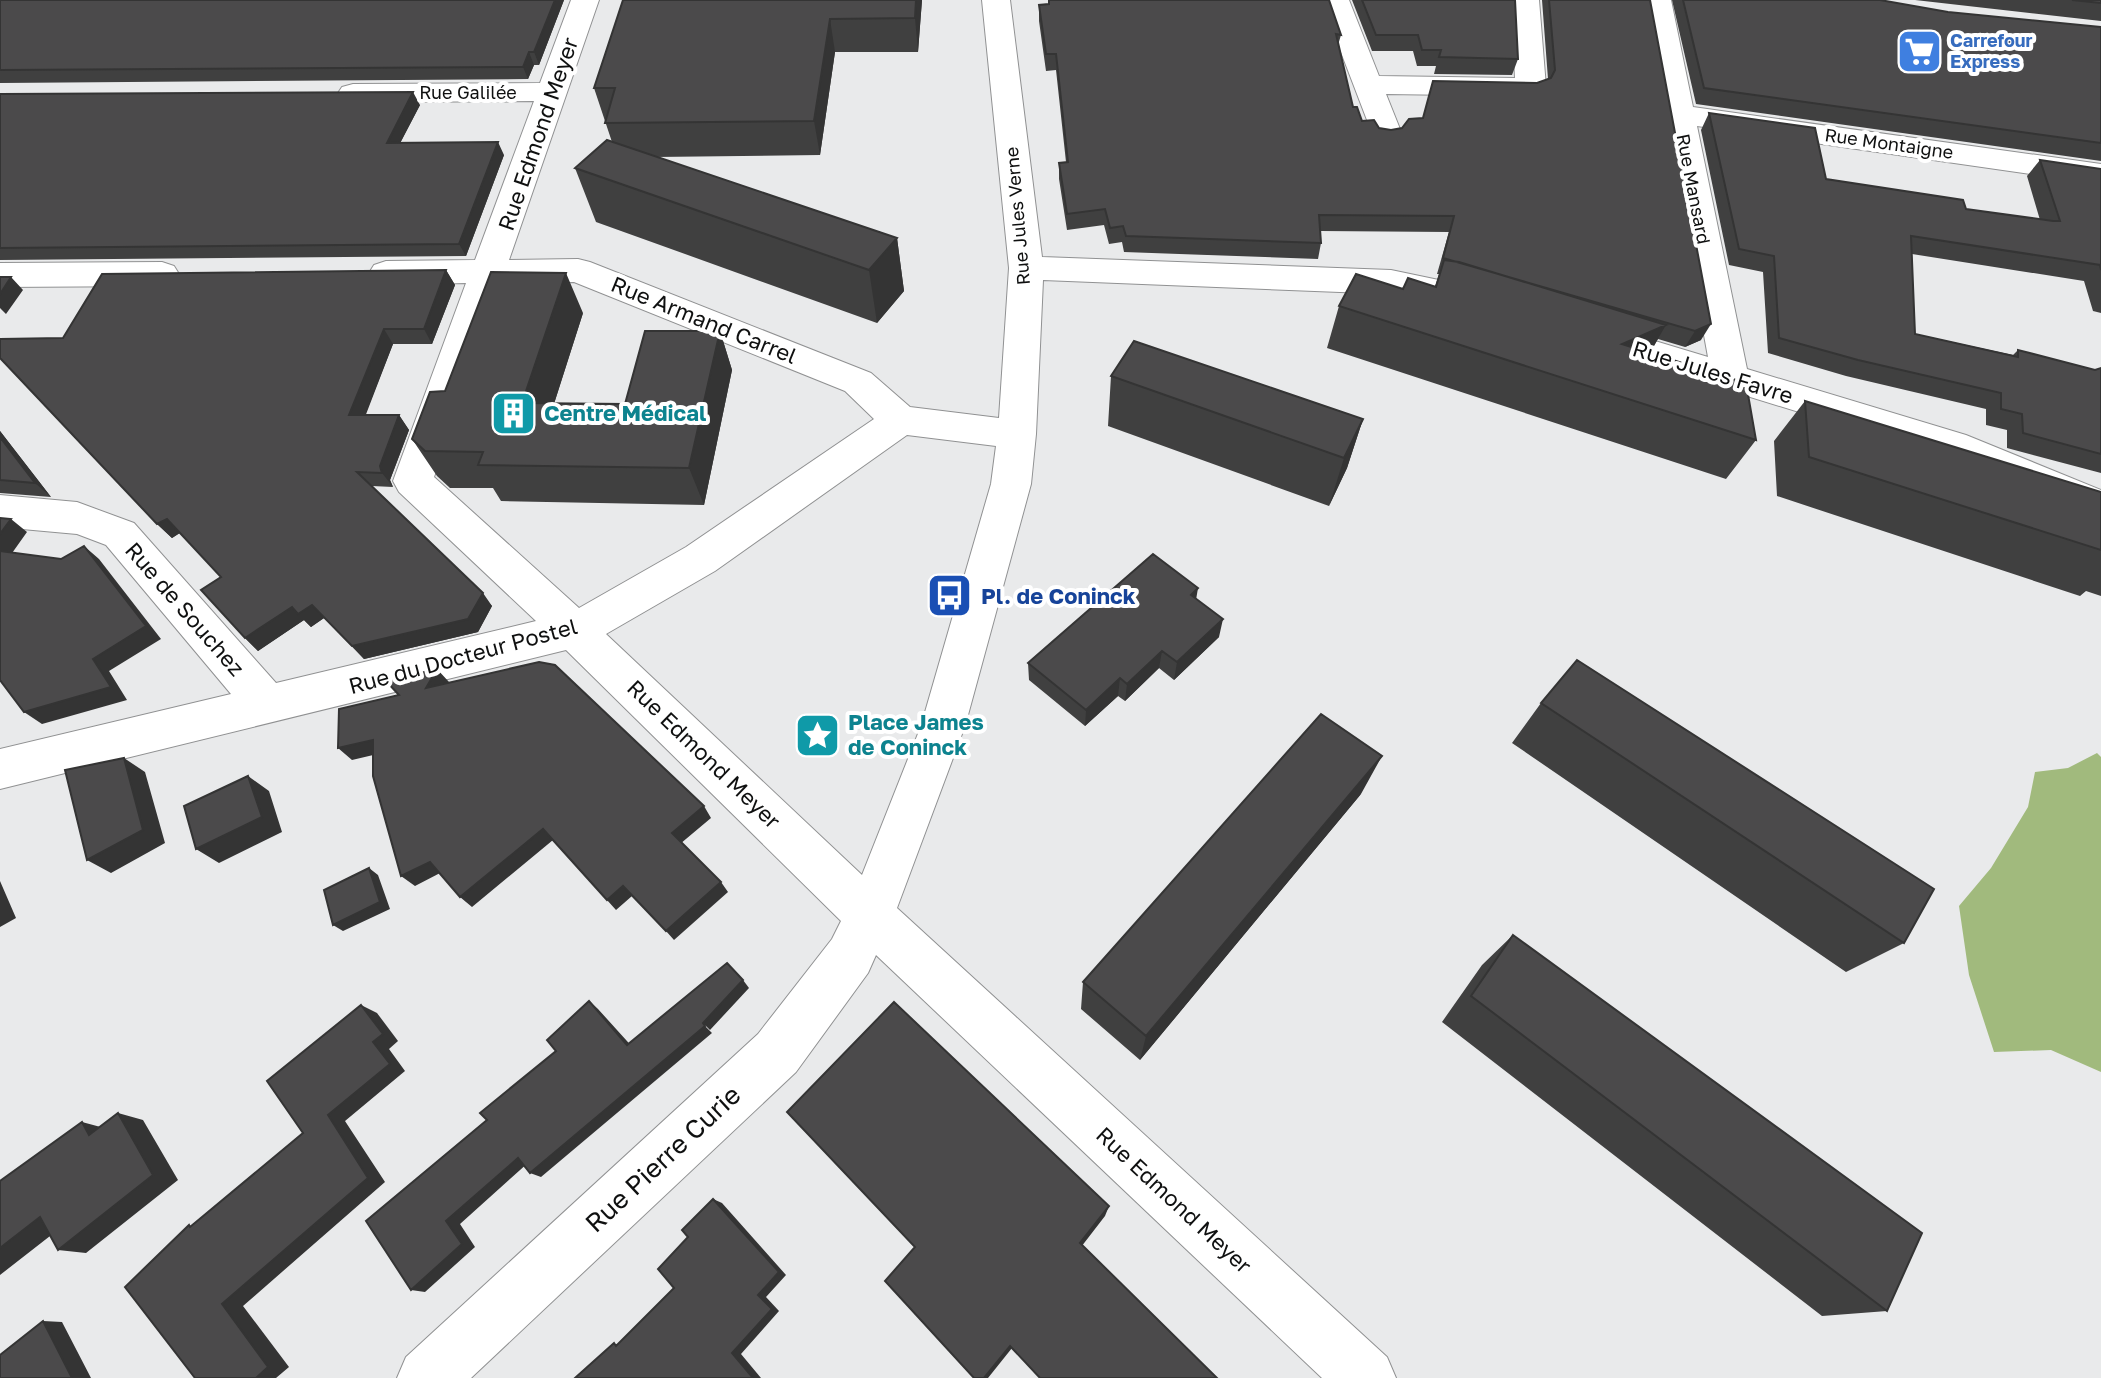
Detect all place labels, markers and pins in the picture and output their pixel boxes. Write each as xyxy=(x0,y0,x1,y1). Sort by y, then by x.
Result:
supermarket icon: Carrefour Express xyxy=(1895,27,1943,75)
place label: Carrefour Express xyxy=(1950,29,2033,72)
building icon: Centre Médical xyxy=(489,389,537,437)
place label: Centre Médical xyxy=(544,399,706,426)
bus stop icon: Pl. de Coninck xyxy=(926,572,974,620)
place label: Pl. de Coninck xyxy=(981,582,1136,609)
place label: Place James de Coninck xyxy=(848,708,984,760)
place icon: Place James de Coninck xyxy=(793,711,841,759)

